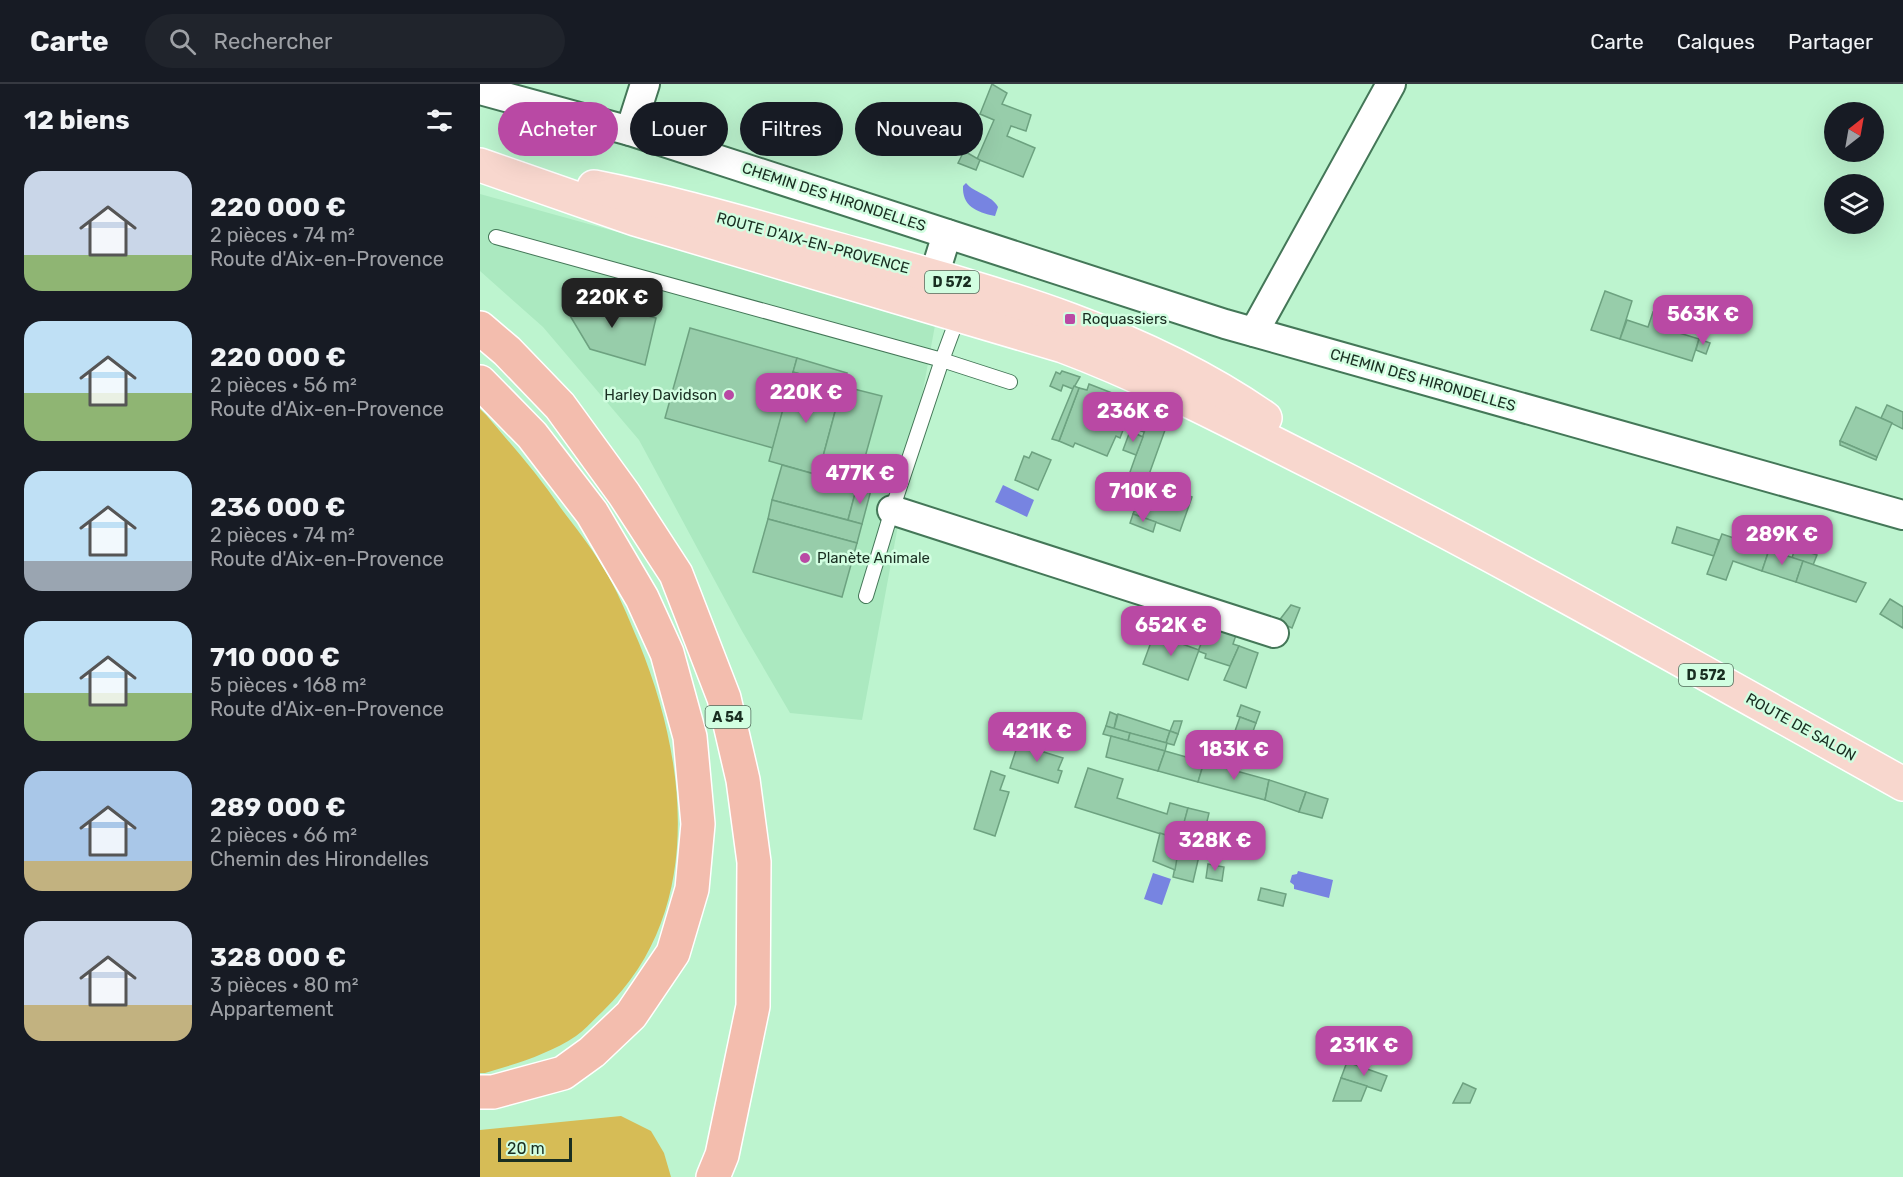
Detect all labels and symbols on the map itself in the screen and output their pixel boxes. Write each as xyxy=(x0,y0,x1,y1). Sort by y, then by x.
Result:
north arrow xyxy=(1824,102,1884,162)
street label: CHEMIN DES HIRONDELLES xyxy=(740,159,928,235)
street label: ROUTE D'AIX-EN-PROVENCE xyxy=(715,209,911,277)
road number: D 572 xyxy=(925,271,979,293)
pin: 220K € xyxy=(563,278,661,329)
pin: 563K € xyxy=(1654,295,1752,346)
place label: Roquassiers xyxy=(1082,310,1168,328)
marker: Roquassiers xyxy=(1063,312,1077,326)
street label: CHEMIN DES HIRONDELLES xyxy=(1328,345,1518,415)
pin: 220K € xyxy=(757,373,855,424)
place label: Harley Davidson xyxy=(604,386,717,404)
marker: Harley Davidson xyxy=(722,388,736,402)
pin: 236K € xyxy=(1084,392,1182,443)
pin: 477K € xyxy=(811,454,909,505)
pin: 710K € xyxy=(1094,472,1192,523)
pin: 289K € xyxy=(1733,515,1831,566)
place label: Planète Animale xyxy=(817,549,930,567)
marker: Planète Animale xyxy=(798,551,812,565)
pin: 652K € xyxy=(1122,606,1220,657)
road number: D 572 xyxy=(1679,664,1733,686)
street label: ROUTE DE SALON xyxy=(1743,689,1859,765)
road number: A 54 xyxy=(706,706,750,728)
pin: 421K € xyxy=(988,712,1086,763)
pin: 183K € xyxy=(1185,730,1283,781)
pin: 328K € xyxy=(1166,821,1264,872)
pin: 231K € xyxy=(1315,1026,1413,1077)
scale bar xyxy=(498,1135,572,1162)

